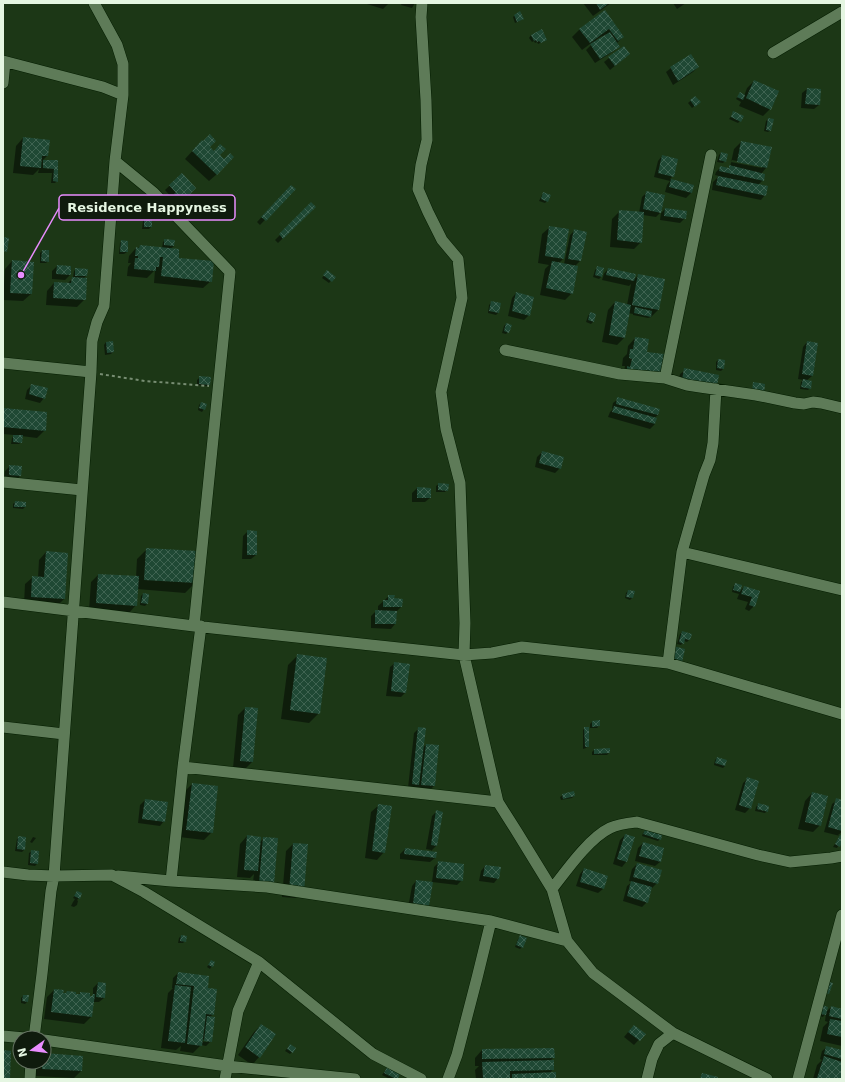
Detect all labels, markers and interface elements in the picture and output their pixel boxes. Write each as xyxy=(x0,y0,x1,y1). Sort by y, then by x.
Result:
callout: Residence Happyness xyxy=(59,195,235,220)
text: Residence Happyness xyxy=(67,200,227,215)
north arrow xyxy=(12,1030,52,1070)
text: N xyxy=(15,1046,30,1058)

